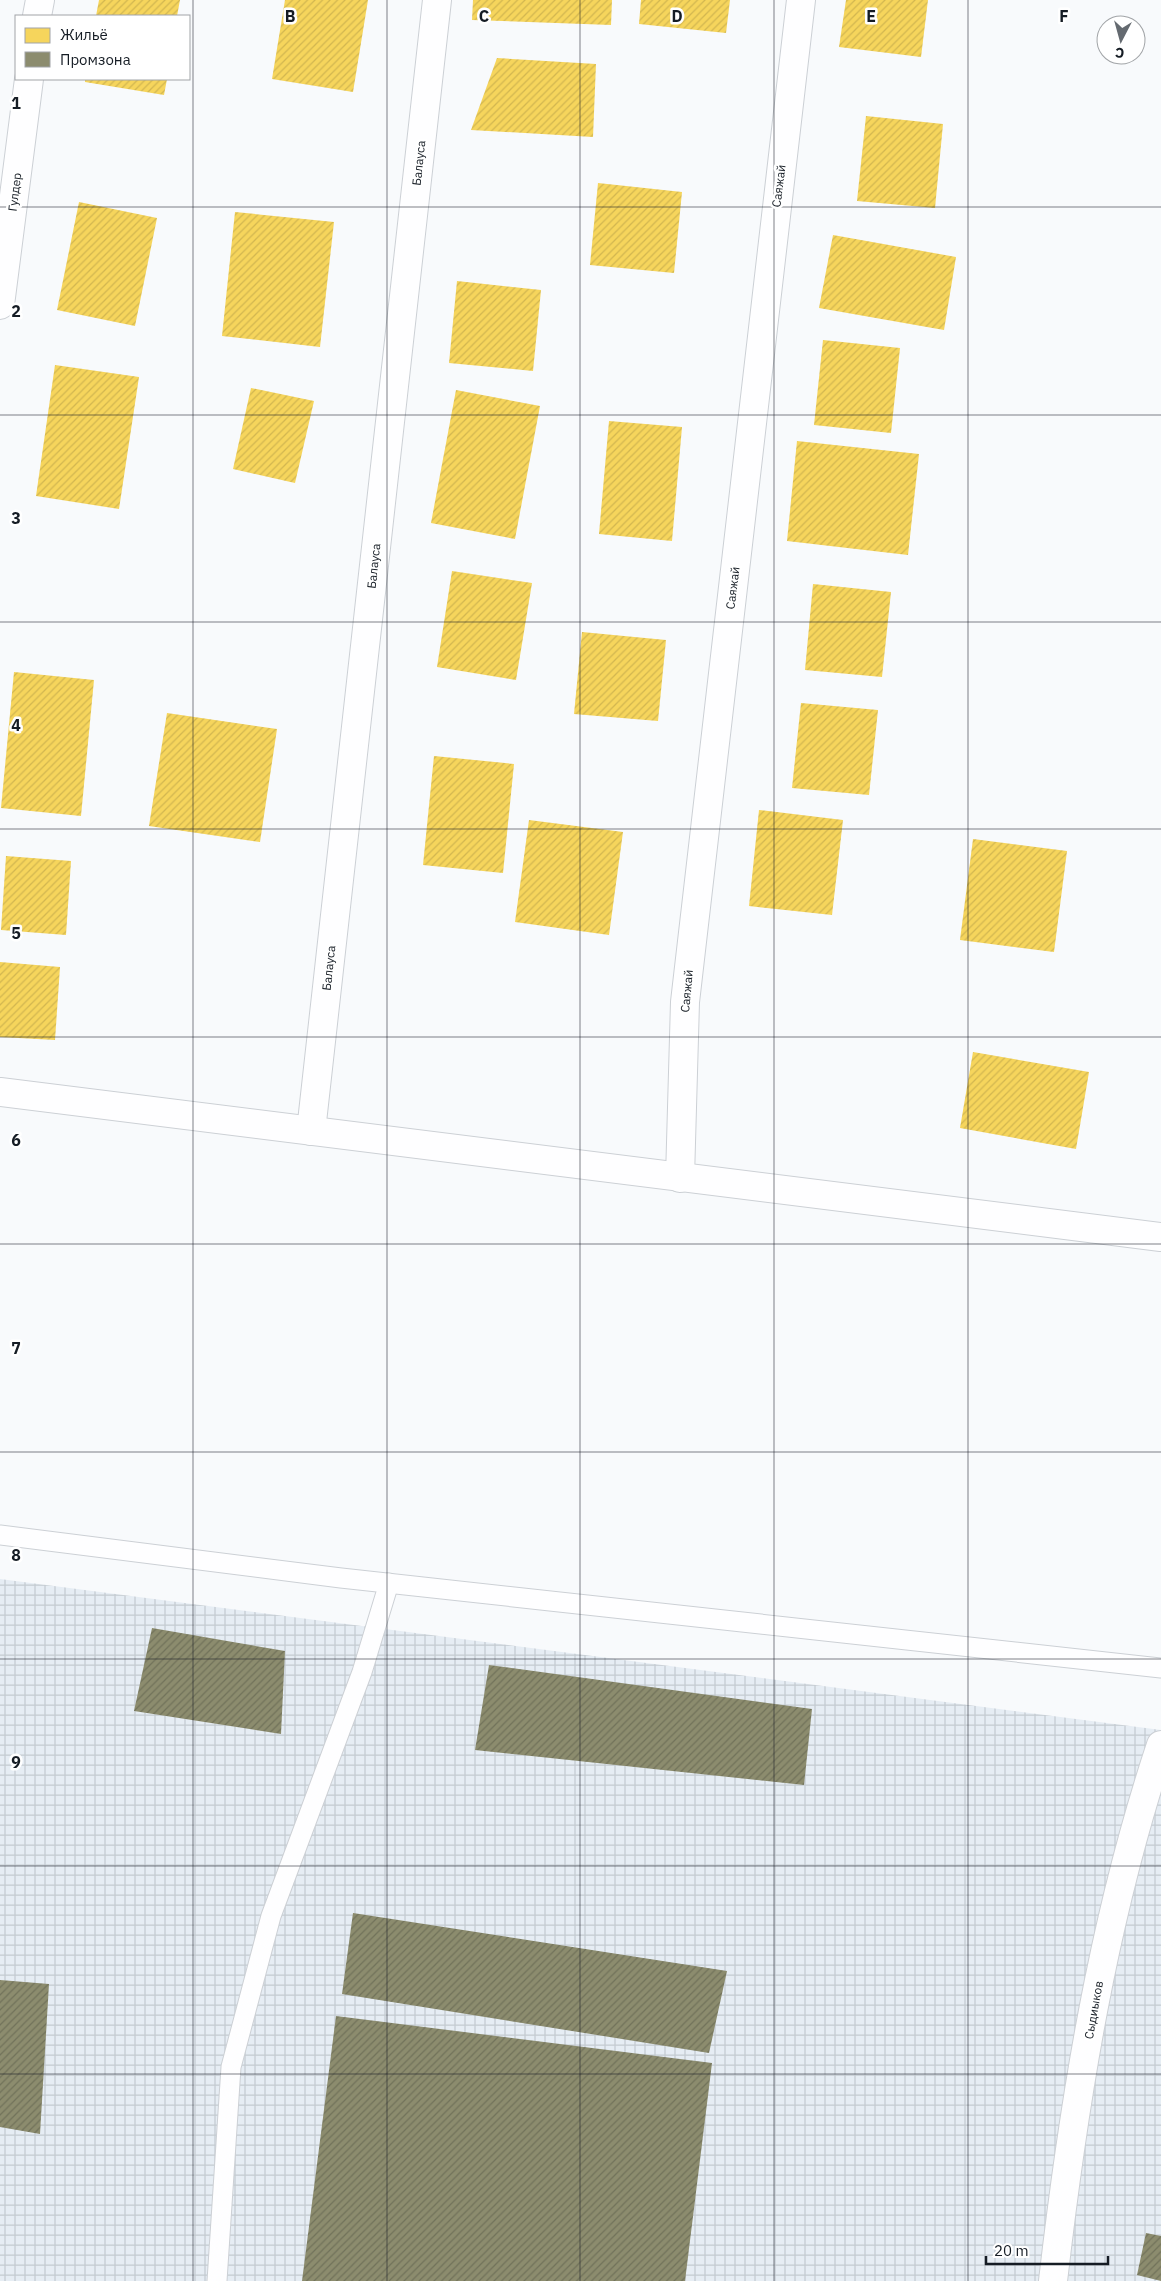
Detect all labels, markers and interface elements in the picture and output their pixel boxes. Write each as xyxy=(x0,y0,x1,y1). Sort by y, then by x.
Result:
text: B xyxy=(285,6,296,26)
text: C xyxy=(479,6,489,26)
text: D xyxy=(671,6,683,26)
text: E xyxy=(866,6,876,26)
text: F xyxy=(1059,6,1069,26)
legend xyxy=(15,15,190,80)
north arrow xyxy=(1096,15,1146,65)
text: Жильё xyxy=(60,25,108,44)
text: С xyxy=(1114,44,1125,62)
text: Промзона xyxy=(60,50,131,69)
text: 1 xyxy=(11,93,21,113)
street label: Балауса xyxy=(409,139,428,186)
street label: Саяжай xyxy=(768,164,789,208)
street label: Гулдер xyxy=(5,172,24,212)
text: 2 xyxy=(11,301,21,321)
text: 3 xyxy=(11,508,21,528)
street label: Балауса xyxy=(364,542,383,589)
street label: Саяжай xyxy=(722,566,743,610)
text: 4 xyxy=(11,715,21,735)
text: 5 xyxy=(11,923,21,943)
street label: Балауса xyxy=(319,944,338,991)
street label: Саяжай xyxy=(677,969,696,1013)
text: 6 xyxy=(11,1130,21,1150)
text: 7 xyxy=(11,1338,21,1358)
text: 8 xyxy=(11,1545,21,1565)
text: 9 xyxy=(11,1752,21,1772)
street label: Сыдиыков xyxy=(1081,1980,1106,2040)
scale bar xyxy=(986,2234,1108,2266)
text: 20 m xyxy=(994,2241,1029,2260)

